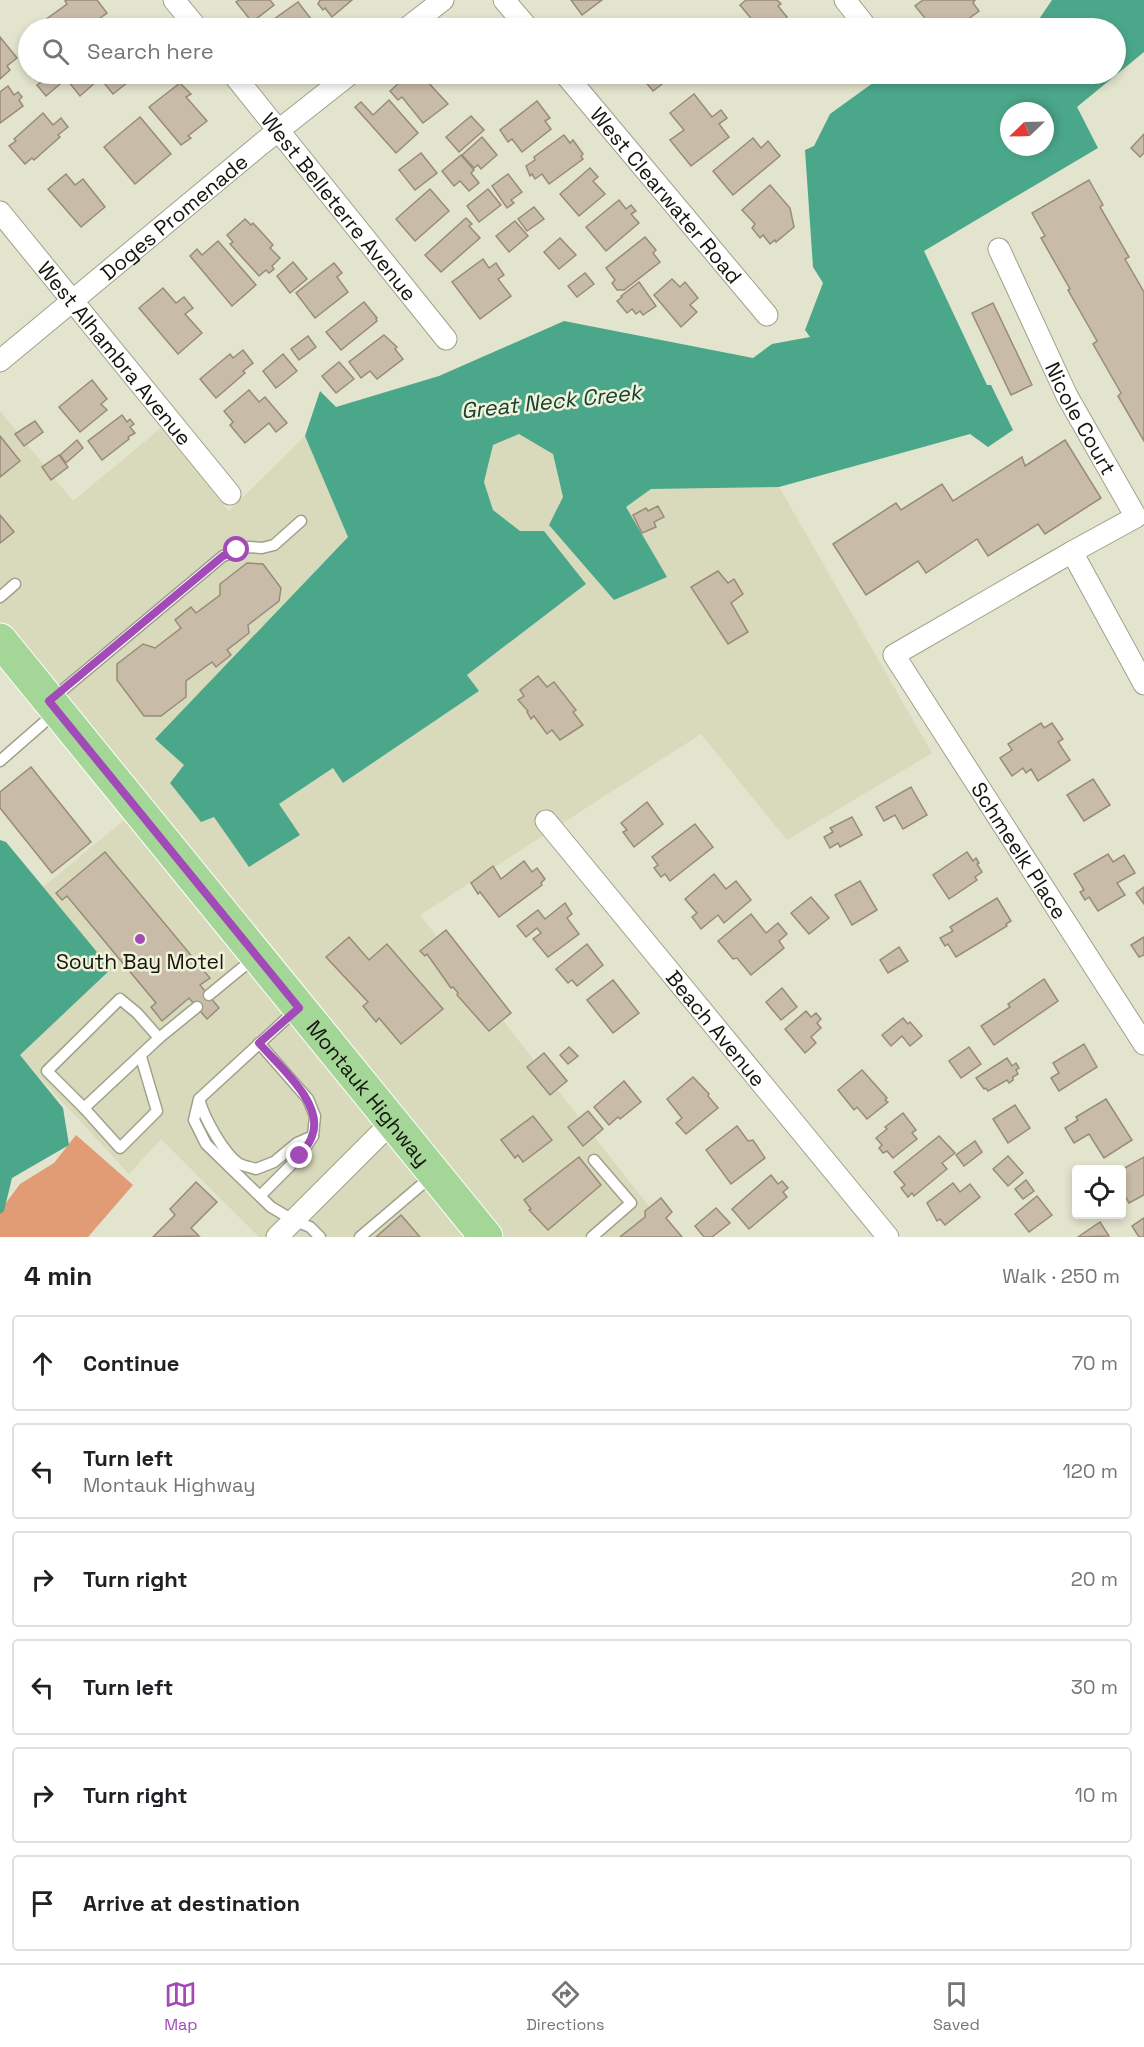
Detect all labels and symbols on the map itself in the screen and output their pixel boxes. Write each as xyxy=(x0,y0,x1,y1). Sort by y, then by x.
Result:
street label: West Clearwater Road xyxy=(585,101,748,289)
north arrow xyxy=(1000,102,1054,156)
street label: West Belleterre Avenue xyxy=(256,107,423,306)
street label: Doges Promenade xyxy=(95,148,253,286)
street label: West Alhambra Avenue xyxy=(32,255,198,451)
street label: Nicole Court xyxy=(1040,357,1122,479)
water label: Great Neck Creek xyxy=(459,377,645,424)
route start xyxy=(223,536,249,562)
street label: Schmeelk Place xyxy=(966,777,1073,924)
marker: South Bay Motel xyxy=(133,932,147,946)
place label: South Bay Motel xyxy=(56,948,224,975)
street label: Beach Avenue xyxy=(660,964,772,1092)
street label: Montauk Highway xyxy=(301,1014,436,1172)
route end xyxy=(286,1142,312,1168)

